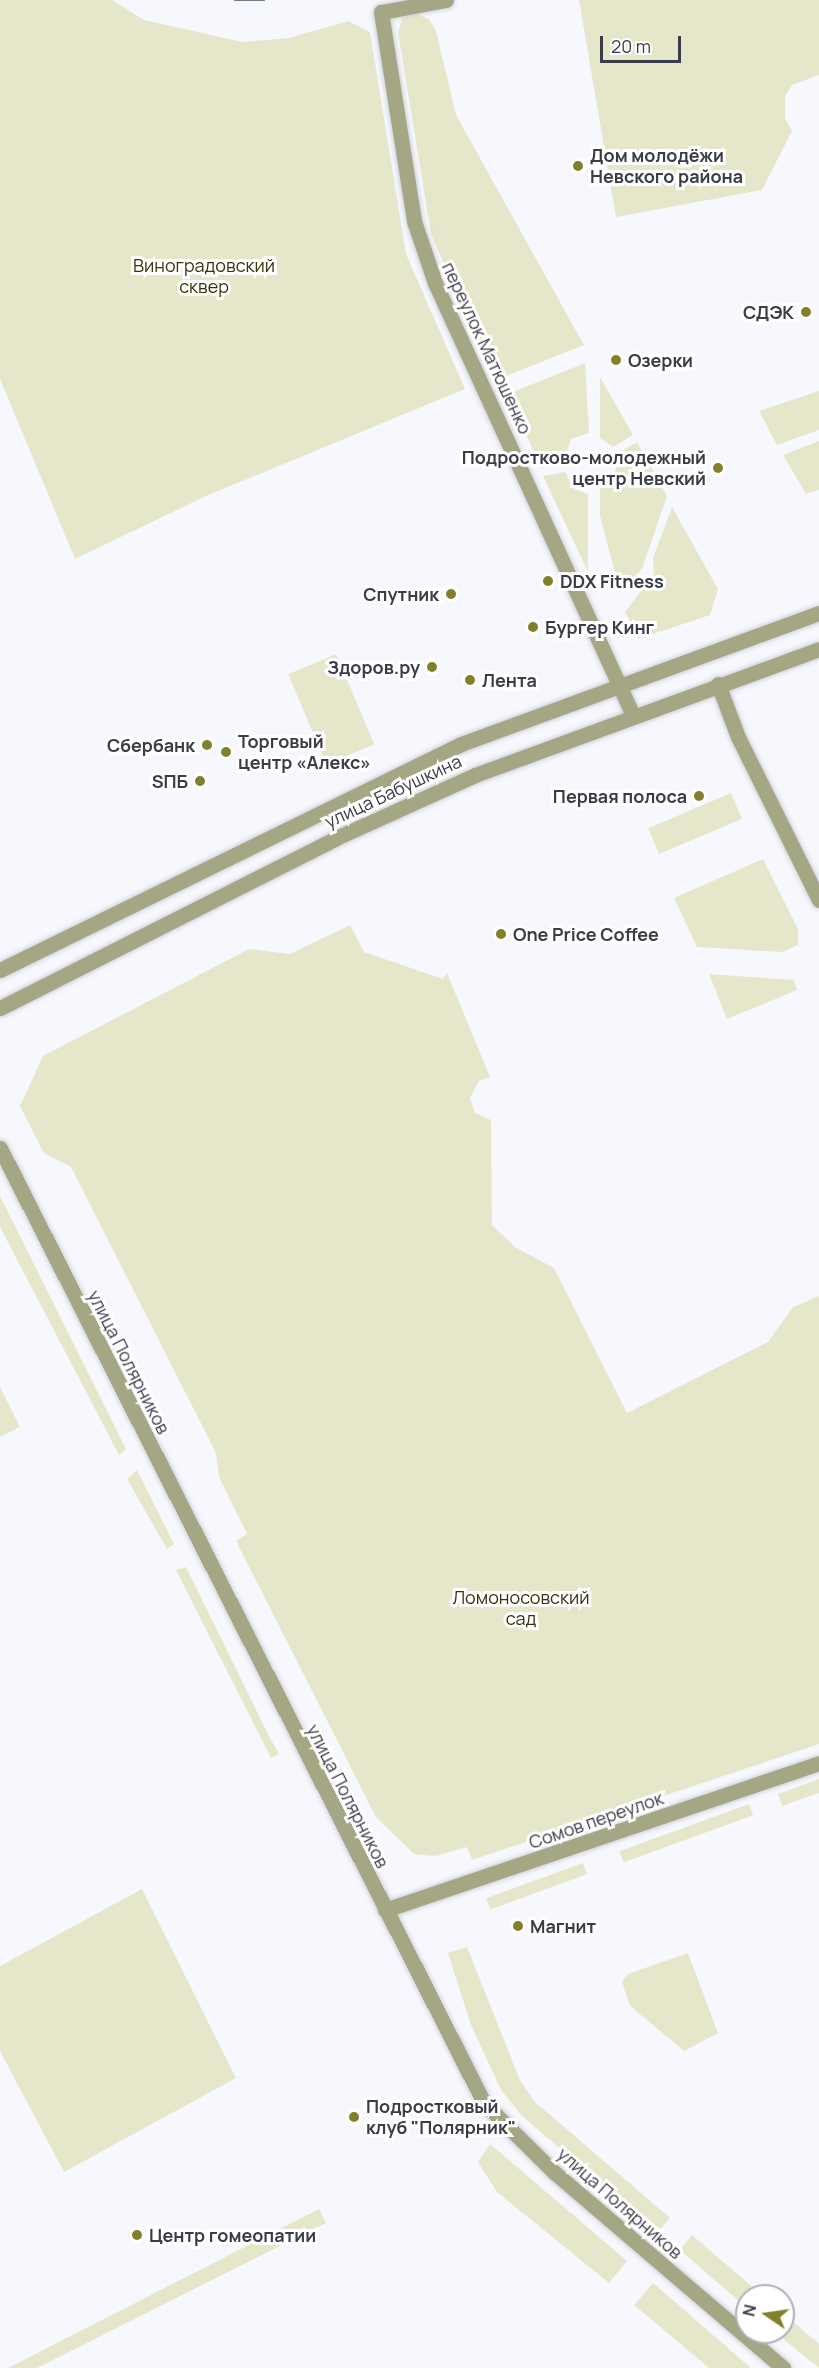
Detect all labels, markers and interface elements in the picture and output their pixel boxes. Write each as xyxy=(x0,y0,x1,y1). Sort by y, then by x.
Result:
scale bar xyxy=(603,24,684,62)
text: 20 m xyxy=(611,34,651,58)
place label: Дом молодёжи Невского района xyxy=(590,145,743,188)
marker: Дом молодёжи Невского района xyxy=(571,159,585,173)
park label: Виноградовский сквер xyxy=(133,255,275,298)
street label: переулок Матюшенко xyxy=(438,259,536,437)
place label: СДЭК xyxy=(743,301,794,323)
marker: СДЭК xyxy=(799,305,813,319)
place label: Озерки xyxy=(628,349,693,371)
marker: Озерки xyxy=(609,353,623,367)
place label: Подростково-молодежный центр Невский xyxy=(462,447,706,490)
marker: Подростково-молодежный центр Невский xyxy=(711,461,725,475)
place label: DDX Fitness xyxy=(560,570,664,592)
marker: DDX Fitness xyxy=(541,574,555,588)
place label: Спутник xyxy=(363,583,439,605)
marker: Спутник xyxy=(444,587,458,601)
place label: Бургер Кинг xyxy=(545,616,654,638)
marker: Бургер Кинг xyxy=(526,620,540,634)
place label: Здоров.ру xyxy=(327,656,420,678)
marker: Здоров.ру xyxy=(425,660,439,674)
place label: Лента xyxy=(482,669,537,691)
marker: Лента xyxy=(463,673,477,687)
place label: Торговый центр «Алекс» xyxy=(238,731,371,774)
place label: Сбербанк xyxy=(107,734,195,756)
marker: Сбербанк xyxy=(200,738,214,752)
marker: Торговый центр «Алекс» xyxy=(219,745,233,759)
street label: улица Бабушкина xyxy=(321,750,465,832)
place label: SПБ xyxy=(152,770,188,792)
marker: SПБ xyxy=(193,774,207,788)
place label: Первая полоса xyxy=(553,785,687,807)
marker: Первая полоса xyxy=(692,789,706,803)
place label: One Price Coffee xyxy=(513,923,659,945)
marker: One Price Coffee xyxy=(494,927,508,941)
street label: улица Полярников xyxy=(83,1287,175,1437)
park label: Ломоносовский сад xyxy=(453,1587,589,1630)
street label: улица Полярников xyxy=(302,1721,394,1871)
street label: Сомов переулок xyxy=(526,1787,666,1853)
place label: Магнит xyxy=(530,1915,596,1937)
marker: Магнит xyxy=(511,1919,525,1933)
place label: Подростковый клуб "Полярник" xyxy=(366,2096,516,2138)
marker: Подростковый клуб "Полярник" xyxy=(347,2110,361,2124)
street label: улица Полярников xyxy=(553,2143,687,2263)
place label: Центр гомеопатии xyxy=(149,2224,316,2246)
marker: Центр гомеопатии xyxy=(130,2228,144,2242)
north arrow xyxy=(735,2284,795,2344)
text: N xyxy=(737,2302,761,2318)

